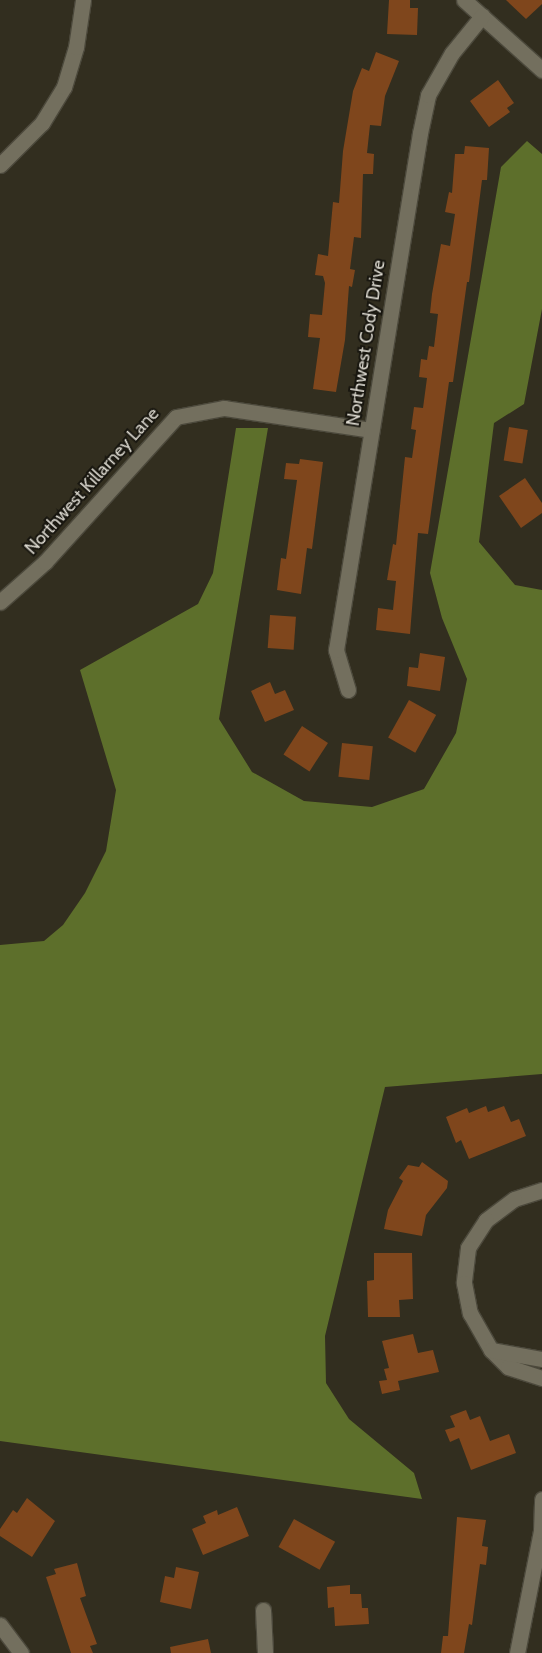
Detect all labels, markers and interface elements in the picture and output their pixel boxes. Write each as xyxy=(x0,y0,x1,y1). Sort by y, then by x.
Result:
street label: Northwest Cody Drive xyxy=(342,259,390,427)
street label: Northwest Killarney Lane xyxy=(20,403,164,559)

